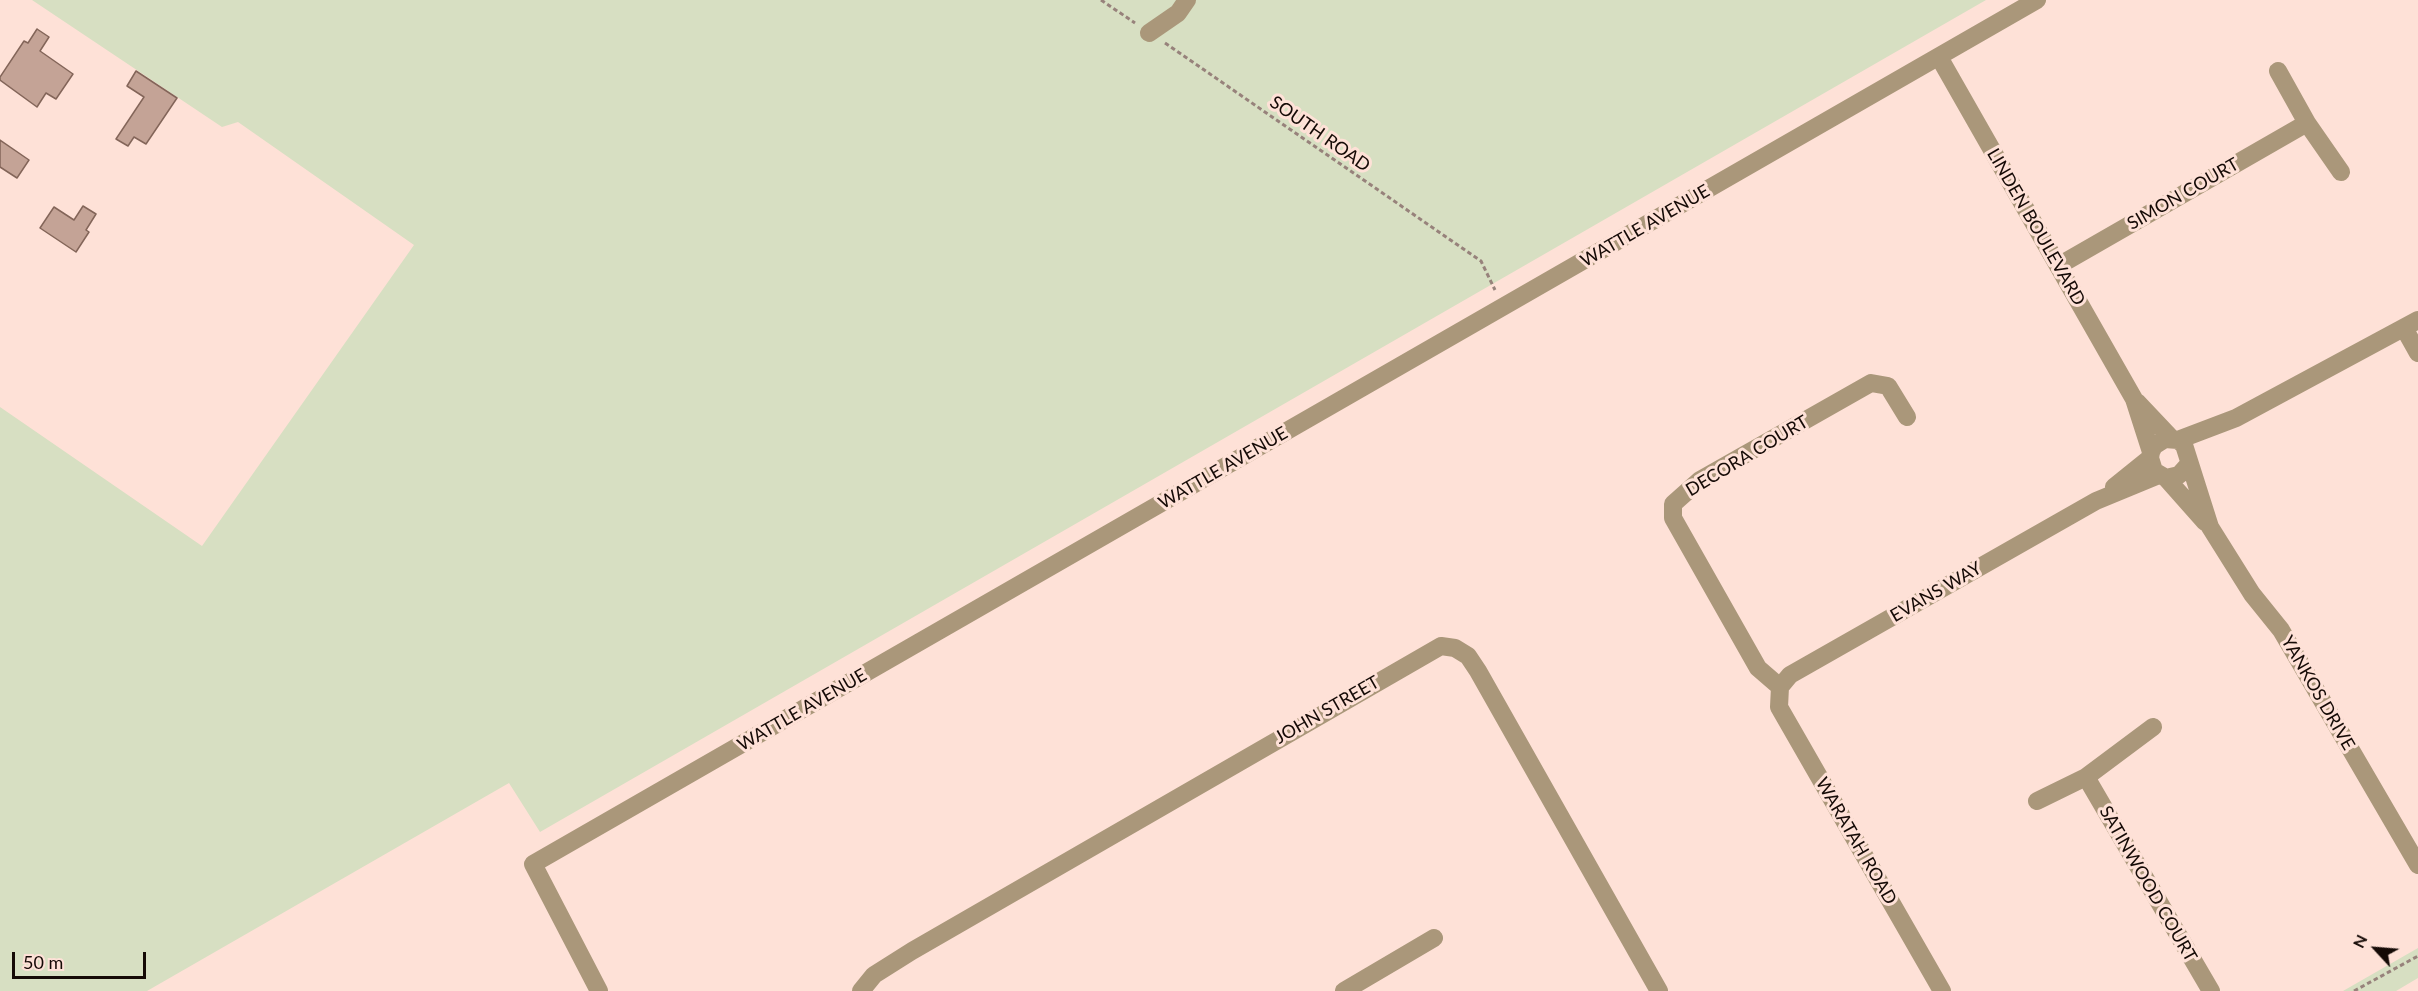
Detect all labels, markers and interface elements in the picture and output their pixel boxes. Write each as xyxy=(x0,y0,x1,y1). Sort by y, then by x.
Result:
street label: SOUTH ROAD xyxy=(1266,91,1374,177)
street label: LINDEN BOULEVARD xyxy=(1982,145,2090,309)
street label: SIMON COURT xyxy=(2123,153,2243,235)
street label: WATTLE AVENUE xyxy=(1577,180,1713,272)
street label: DECORA COURT xyxy=(1682,411,1812,501)
street label: WATTLE AVENUE xyxy=(1155,422,1291,514)
street label: EVANS WAY xyxy=(1886,557,1986,627)
street label: YANKOS DRIVE xyxy=(2277,632,2359,754)
street label: WATTLE AVENUE xyxy=(734,664,870,756)
street label: JOHN STREET xyxy=(1271,671,1383,749)
street label: WARATAH ROAD xyxy=(1811,774,1901,908)
street label: SATINWOOD COURT xyxy=(2095,802,2201,966)
north arrow xyxy=(2346,919,2406,979)
text: N xyxy=(2348,931,2371,951)
scale bar xyxy=(15,940,148,978)
text: 50 m xyxy=(23,951,63,973)

